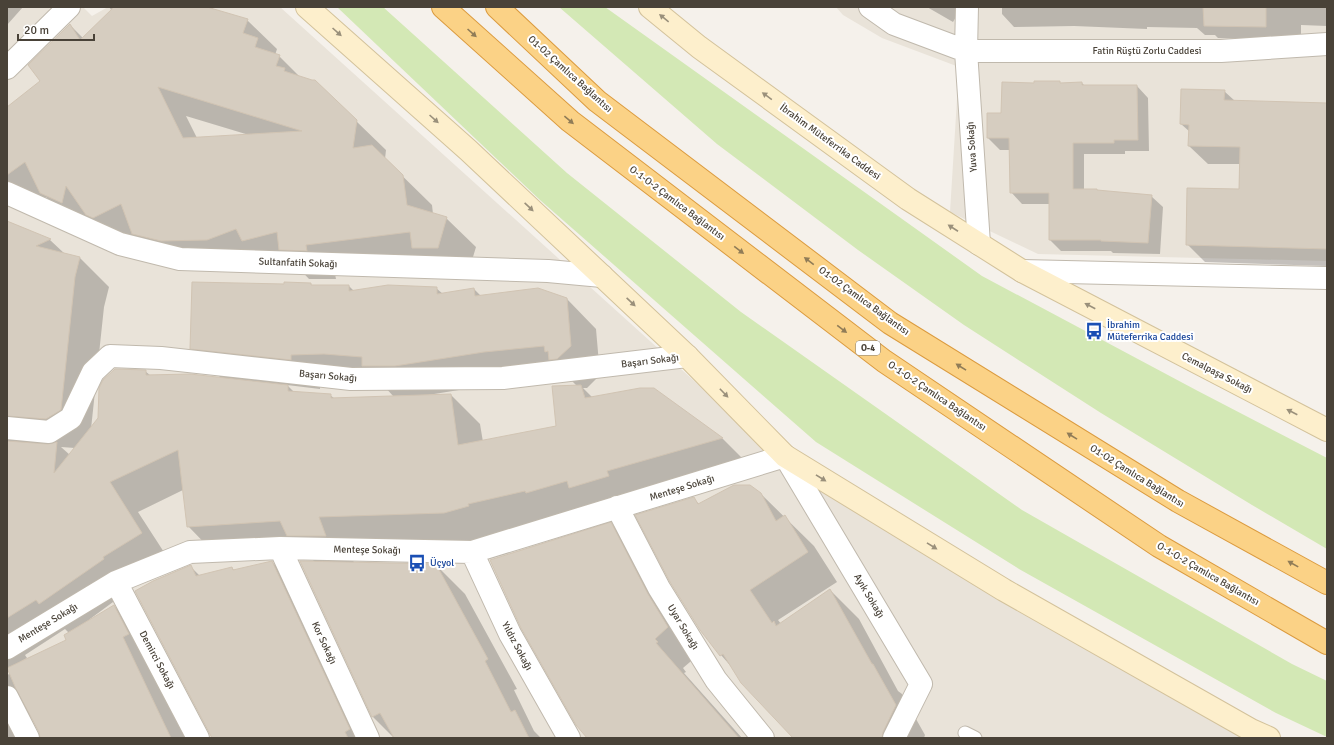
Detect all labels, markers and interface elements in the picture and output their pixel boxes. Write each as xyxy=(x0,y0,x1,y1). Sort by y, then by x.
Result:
one-way arrow xyxy=(658,14,669,22)
scale bar xyxy=(18,16,94,42)
text: 20 m xyxy=(24,23,49,38)
one-way arrow xyxy=(332,28,342,37)
one-way arrow xyxy=(467,28,477,38)
street label: O1-O2 Çamlıca Bağlantısı xyxy=(525,33,615,115)
street label: Fatin Rüştü Zorlu Caddesi xyxy=(1092,45,1202,57)
one-way arrow xyxy=(762,92,773,100)
street label: İbrahim Müteferrika Caddesi xyxy=(777,101,883,183)
one-way arrow xyxy=(429,115,439,124)
one-way arrow xyxy=(563,115,574,124)
street label: Yuva Sokağı xyxy=(964,121,980,173)
street label: O-1-O-2 Çamlıca Bağlantısı xyxy=(627,163,727,243)
one-way arrow xyxy=(524,203,534,212)
one-way arrow xyxy=(948,224,959,232)
one-way arrow xyxy=(733,245,744,254)
street label: Sultanfatih Sokağı xyxy=(258,256,338,270)
one-way arrow xyxy=(803,257,814,265)
street label: O1-O2 Çamlıca Bağlantısı xyxy=(816,264,912,338)
one-way arrow xyxy=(626,298,636,307)
one-way arrow xyxy=(1084,303,1096,310)
place label: İbrahim Müteferrika Caddesi xyxy=(1107,319,1193,343)
bus stop icon: İbrahim Müteferrika Caddesi xyxy=(1084,321,1104,341)
one-way arrow xyxy=(837,324,847,332)
road number: O-4 xyxy=(856,341,880,355)
street label: Cemalpaşa Sokağı xyxy=(1180,350,1254,396)
street label: Başarı Sokağı xyxy=(620,352,680,370)
street label: O-1-O-2 Çamlıca Bağlantısı xyxy=(886,359,988,433)
one-way arrow xyxy=(956,363,966,371)
street label: Başarı Sokağı xyxy=(299,367,357,385)
one-way arrow xyxy=(719,388,729,398)
one-way arrow xyxy=(1287,408,1298,415)
one-way arrow xyxy=(1066,432,1078,439)
street label: O1-O2 Çamlıca Bağlantısı xyxy=(1088,442,1186,510)
street label: Menteşe Sokağı xyxy=(648,472,716,504)
one-way arrow xyxy=(816,474,826,482)
street label: O-1-O-2 Çamlıca Bağlantısı xyxy=(1155,540,1261,608)
one-way arrow xyxy=(927,542,937,550)
street label: Menteşe Sokağı xyxy=(333,543,401,557)
bus stop icon: Üçyol xyxy=(407,553,427,573)
place label: Üçyol xyxy=(430,557,454,569)
one-way arrow xyxy=(1287,561,1299,568)
street label: Ayık Sokağı xyxy=(851,572,887,620)
street label: Menteşe Sokağı xyxy=(16,601,80,645)
street label: Uyar Sokağı xyxy=(665,602,701,652)
street label: Yıldız Sokağı xyxy=(499,619,535,673)
street label: Kor Sokağı xyxy=(309,620,339,666)
street label: Demirci Sokağı xyxy=(137,629,177,691)

